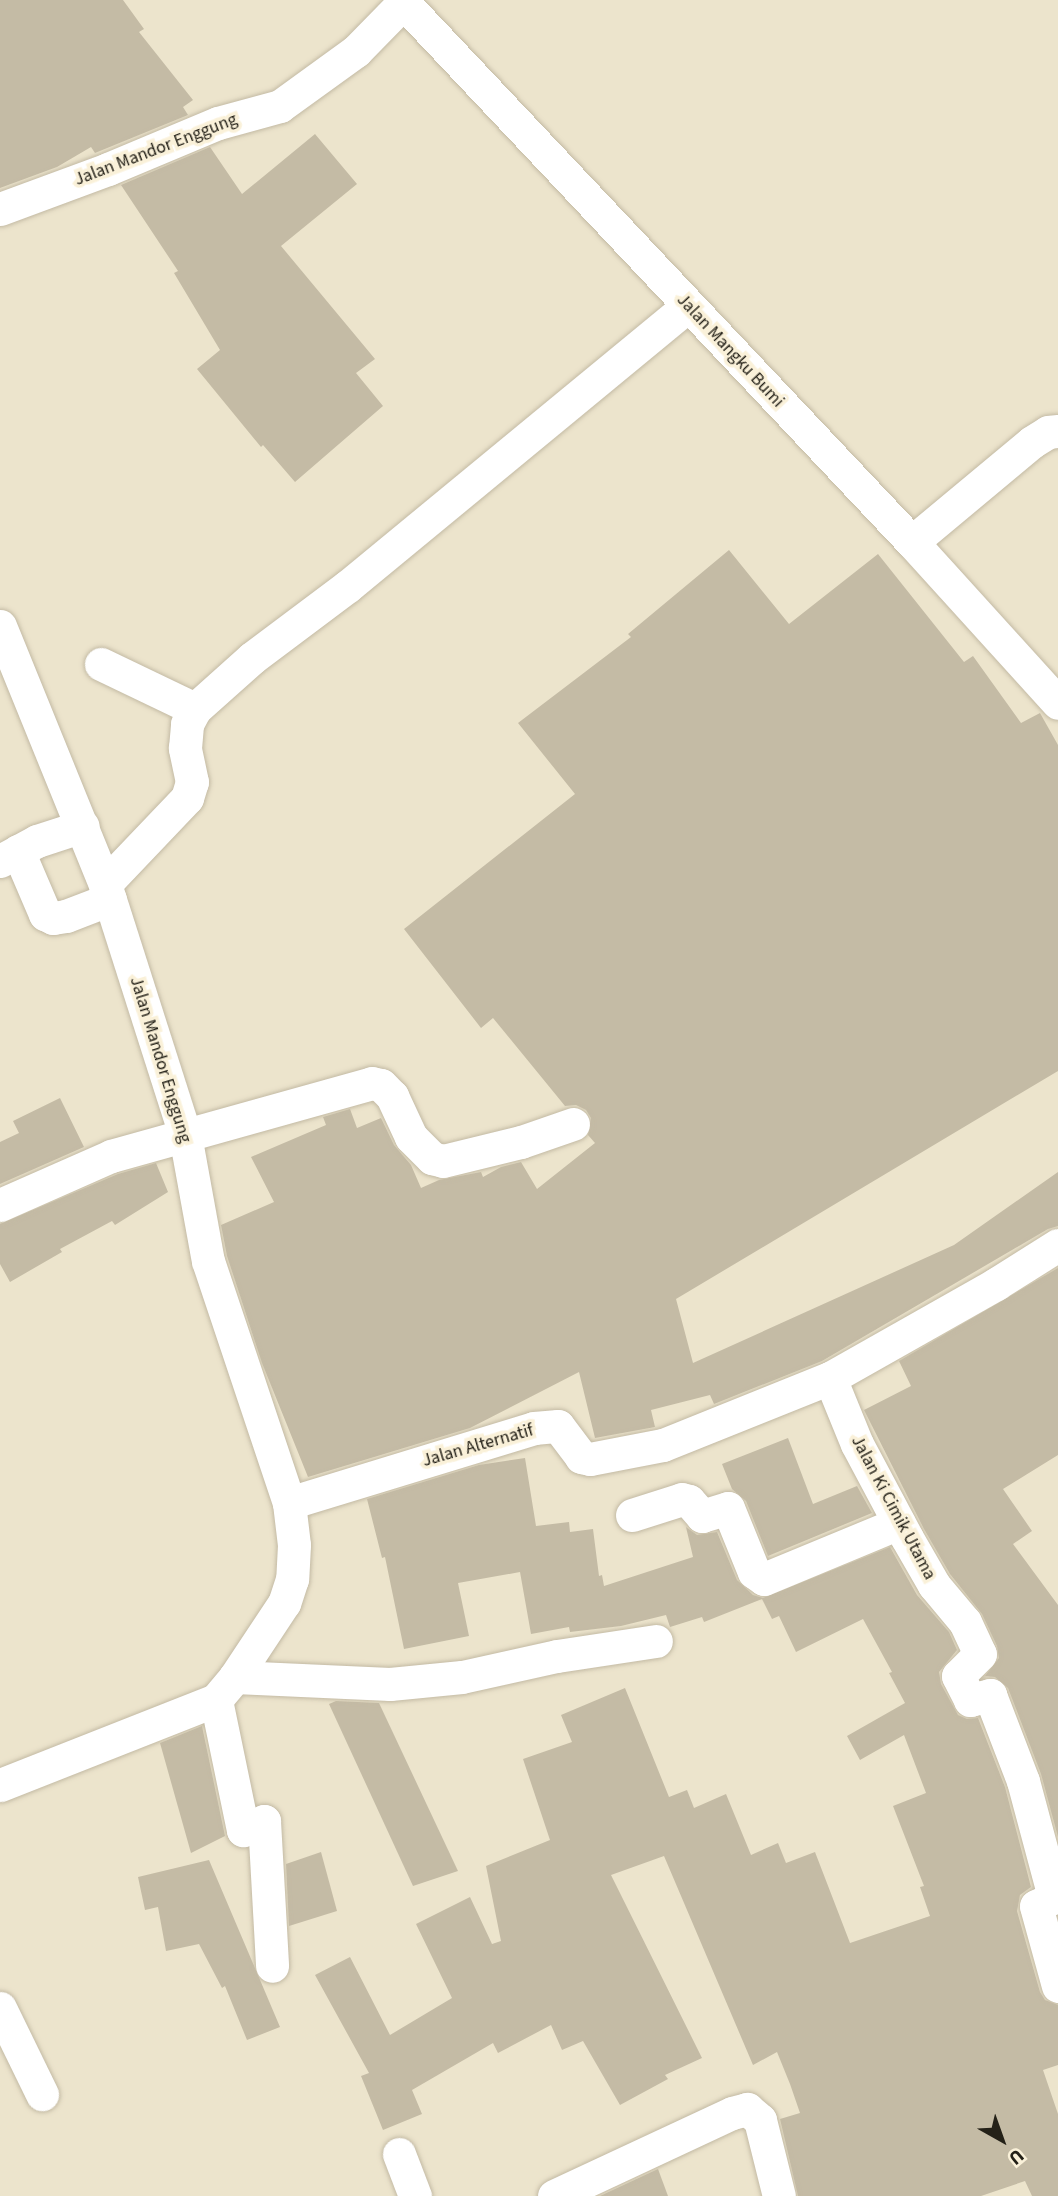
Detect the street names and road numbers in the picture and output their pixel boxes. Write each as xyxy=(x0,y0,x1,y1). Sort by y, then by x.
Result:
street label: Jalan Mandor Enggung xyxy=(72,109,240,191)
street label: Jalan Mangku Bumi xyxy=(672,290,788,412)
street label: Jalan Mandor Enggung xyxy=(124,974,196,1146)
street label: Jalan Alternatif xyxy=(420,1420,536,1472)
street label: Jalan Ki Cimik Utama xyxy=(846,1432,940,1584)

